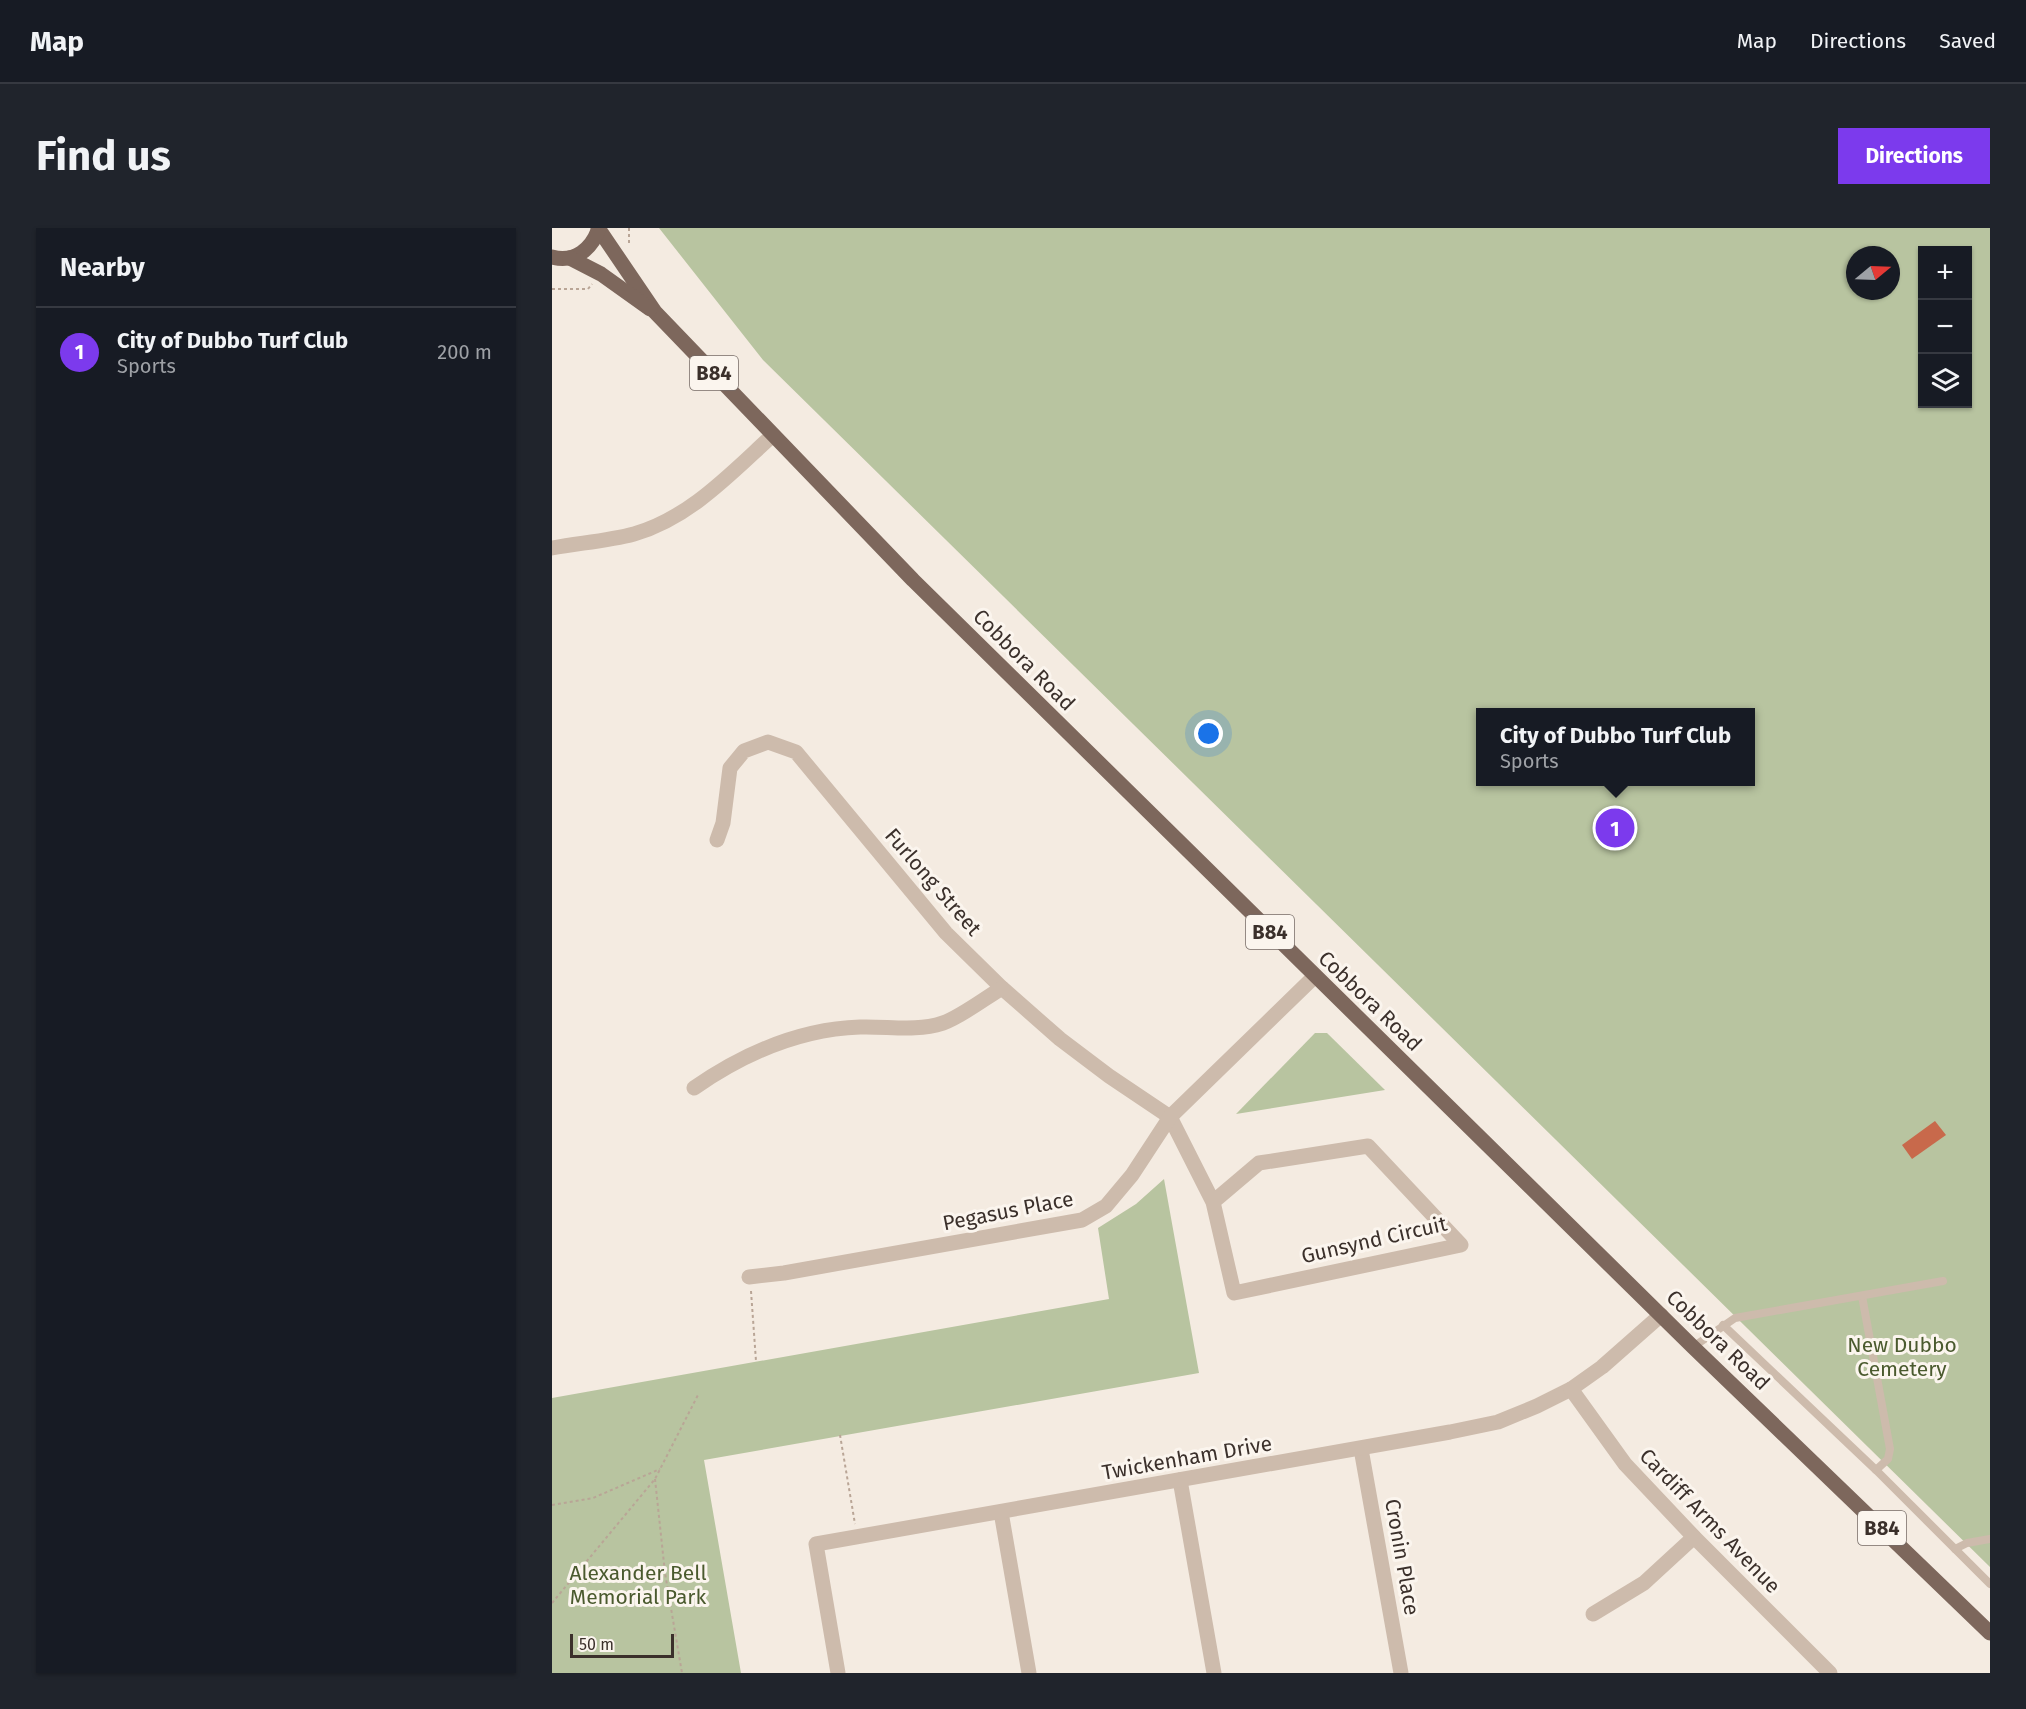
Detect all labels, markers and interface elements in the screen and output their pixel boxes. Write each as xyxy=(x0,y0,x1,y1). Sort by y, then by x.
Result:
text: Map xyxy=(30,25,84,58)
text: Map xyxy=(1737,28,1777,54)
text: Directions xyxy=(1810,28,1906,54)
text: Saved xyxy=(1939,28,1996,54)
button: Directions xyxy=(1838,128,1990,184)
text: Find us xyxy=(36,131,171,181)
north arrow xyxy=(1846,246,1900,300)
map controls xyxy=(1918,246,1972,408)
button: + xyxy=(1918,246,1972,300)
text: Nearby xyxy=(60,252,145,283)
button: − xyxy=(1918,300,1972,354)
text: City of Dubbo Turf Club xyxy=(117,327,348,354)
text: 1 xyxy=(75,340,84,364)
text: 200 m xyxy=(437,340,492,364)
text: Sports xyxy=(117,354,176,378)
button: layers xyxy=(1918,354,1972,408)
road number: B84 xyxy=(690,356,738,390)
street label: Cobbora Road xyxy=(968,604,1080,716)
popup xyxy=(1476,708,1755,786)
your location xyxy=(1194,719,1223,748)
text: City of Dubbo Turf Club xyxy=(1500,722,1731,749)
text: Sports xyxy=(1500,749,1559,773)
pin: 1 xyxy=(1596,806,1634,850)
street label: Furlong Street xyxy=(879,823,987,941)
road number: B84 xyxy=(1246,915,1294,949)
street label: Cobbora Road xyxy=(1313,945,1427,1057)
street label: Pegasus Place xyxy=(940,1186,1076,1236)
street label: Gunsynd Circuit xyxy=(1299,1211,1450,1269)
street label: Cobbora Road xyxy=(1661,1284,1775,1396)
park label: New Dubbo Cemetery xyxy=(1847,1332,1957,1382)
street label: Twickenham Drive xyxy=(1100,1430,1274,1486)
street label: Cardiff Arms Avenue xyxy=(1634,1443,1786,1599)
street label: Cronin Place xyxy=(1379,1497,1425,1617)
road number: B84 xyxy=(1858,1511,1906,1545)
park label: Alexander Bell Memorial Park xyxy=(569,1560,707,1610)
scale bar xyxy=(570,1631,674,1658)
text: 50 m xyxy=(579,1635,614,1654)

